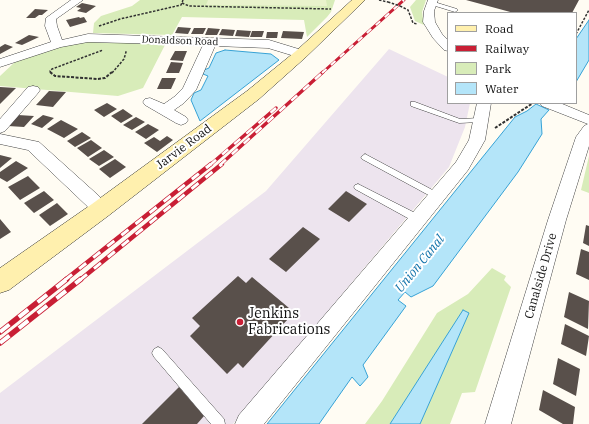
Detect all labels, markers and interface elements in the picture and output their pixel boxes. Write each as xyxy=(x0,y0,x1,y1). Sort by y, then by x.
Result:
legend xyxy=(447,12,577,104)
text: Road xyxy=(485,21,514,36)
street label: Donaldson Road xyxy=(141,34,219,48)
text: Railway xyxy=(485,41,529,56)
text: Park xyxy=(485,61,511,76)
text: Water xyxy=(485,81,518,96)
street label: Jarvie Road xyxy=(153,121,215,173)
street label: Canalside Drive xyxy=(522,231,560,321)
water label: Union Canal xyxy=(392,232,448,296)
place label: Jenkins Fabrications xyxy=(248,306,330,338)
marker: Jenkins Fabrications xyxy=(235,317,245,327)

